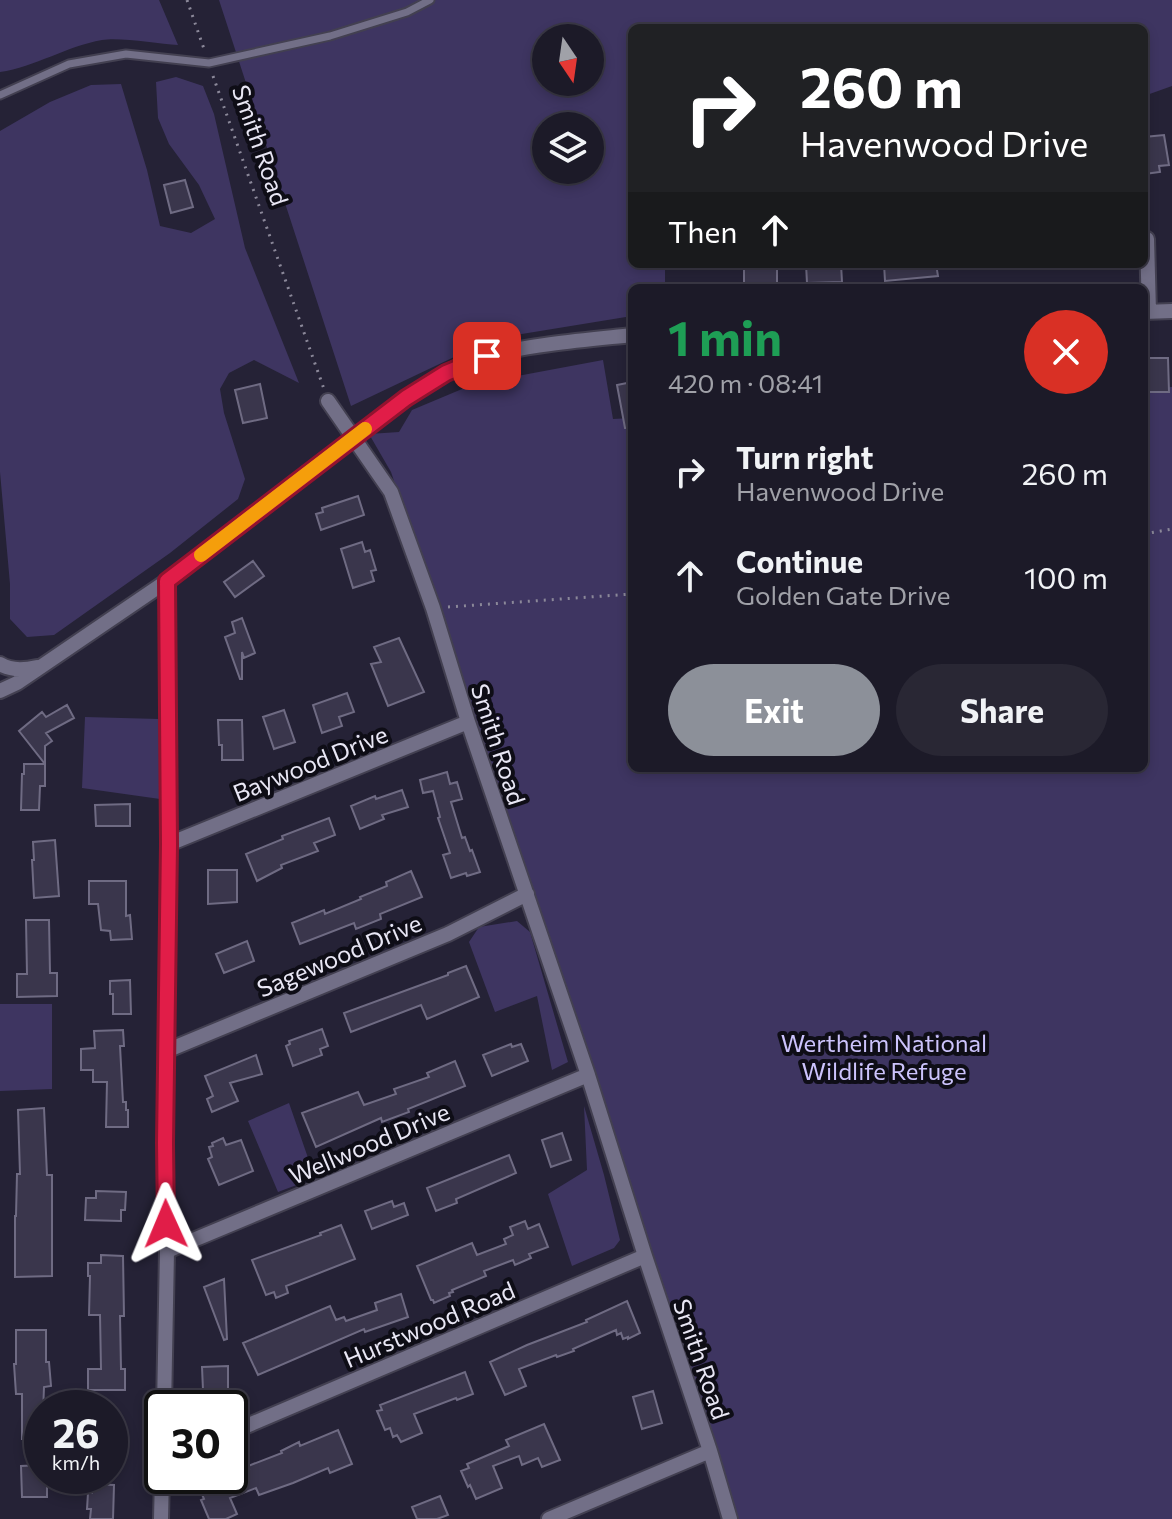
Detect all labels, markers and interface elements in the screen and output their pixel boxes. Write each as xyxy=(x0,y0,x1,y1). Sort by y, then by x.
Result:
north arrow xyxy=(532,24,604,96)
map controls xyxy=(532,24,604,184)
text: 260 m xyxy=(800,51,963,120)
icon: right xyxy=(668,56,772,160)
street label: Smith Road xyxy=(227,81,295,209)
button: layers xyxy=(532,112,604,184)
text: Havenwood Drive xyxy=(800,120,1088,164)
icon: ahead xyxy=(753,208,797,252)
text: Then xyxy=(668,212,737,249)
text: 1 min xyxy=(668,307,782,366)
button: close xyxy=(1024,310,1108,394)
pin xyxy=(453,322,521,390)
icon: arrive xyxy=(465,334,509,378)
text: 420 m · 08:41 xyxy=(668,367,823,398)
text: Turn right xyxy=(736,438,873,475)
icon: right xyxy=(668,450,712,494)
text: 260 m xyxy=(1022,454,1108,491)
text: Havenwood Drive xyxy=(736,475,944,506)
text: Continue xyxy=(736,542,863,579)
icon: ahead xyxy=(668,554,712,598)
text: 100 m xyxy=(1024,558,1108,595)
text: Golden Gate Drive xyxy=(736,579,950,610)
button: Exit xyxy=(668,664,880,756)
button: Share xyxy=(896,664,1108,756)
street label: Smith Road xyxy=(466,680,532,808)
street label: Baywood Drive xyxy=(228,719,392,807)
street label: Sagewood Drive xyxy=(252,907,426,1003)
park label: Wertheim National Wildlife Refuge xyxy=(781,1028,987,1085)
street label: Wellwood Drive xyxy=(284,1096,454,1190)
position arrow xyxy=(124,1182,208,1266)
street label: Hurstwood Road xyxy=(339,1275,519,1373)
street label: Smith Road xyxy=(668,1295,736,1423)
speed limit sign: 30 xyxy=(144,1390,248,1494)
text: 26 xyxy=(52,1407,100,1456)
text: km/h xyxy=(52,1450,100,1474)

